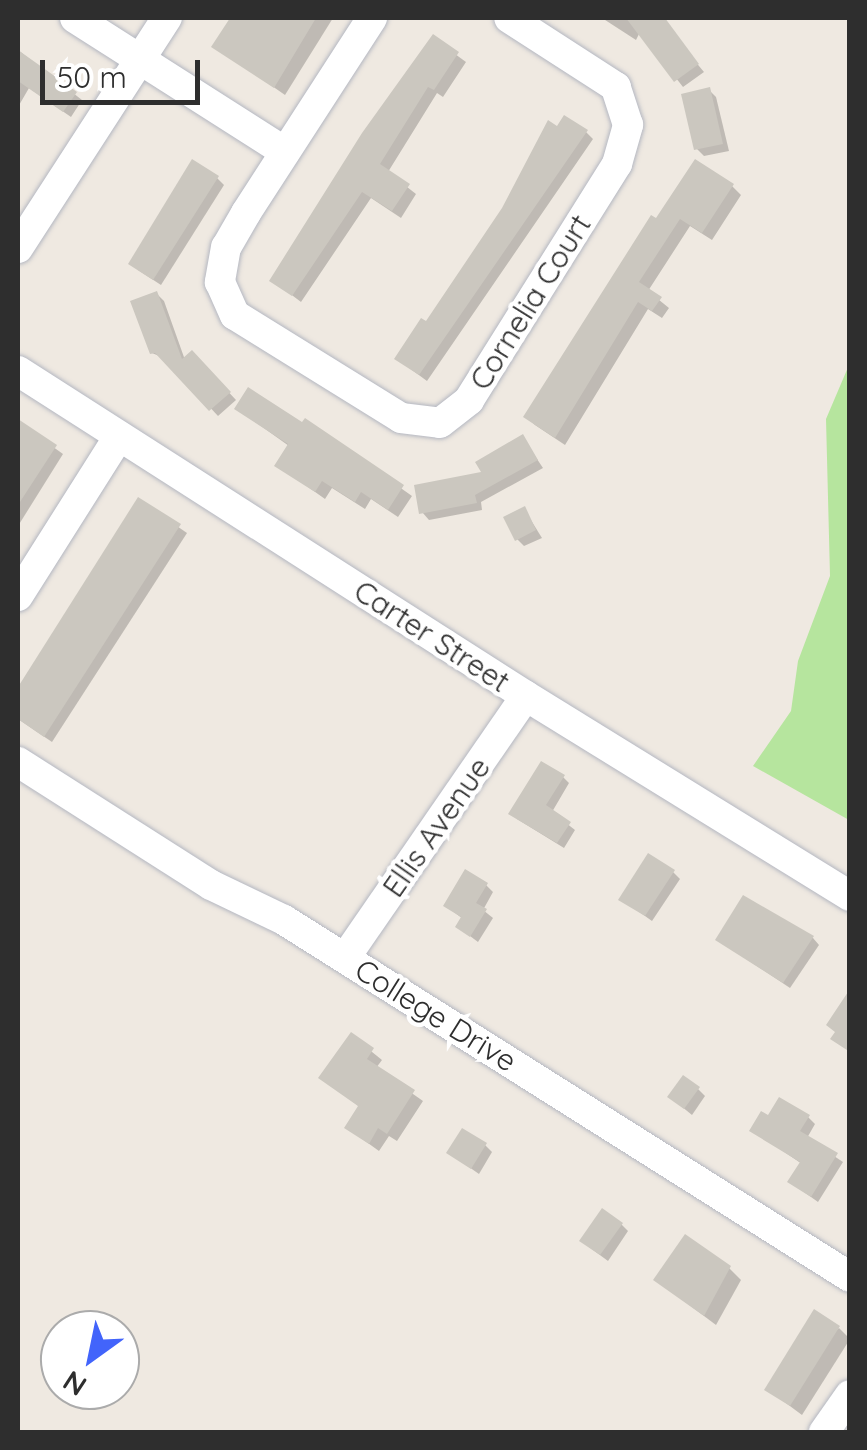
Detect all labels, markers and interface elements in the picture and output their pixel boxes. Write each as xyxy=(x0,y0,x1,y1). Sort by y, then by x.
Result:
scale bar xyxy=(45,40,205,102)
text: 50 m xyxy=(57,58,127,96)
street label: Cornelia Court xyxy=(462,208,598,396)
street label: Carter Street xyxy=(348,572,516,700)
street label: Ellis Avenue xyxy=(375,750,497,904)
street label: College Drive xyxy=(349,951,523,1079)
north arrow xyxy=(40,1310,140,1410)
text: N xyxy=(56,1364,93,1404)

